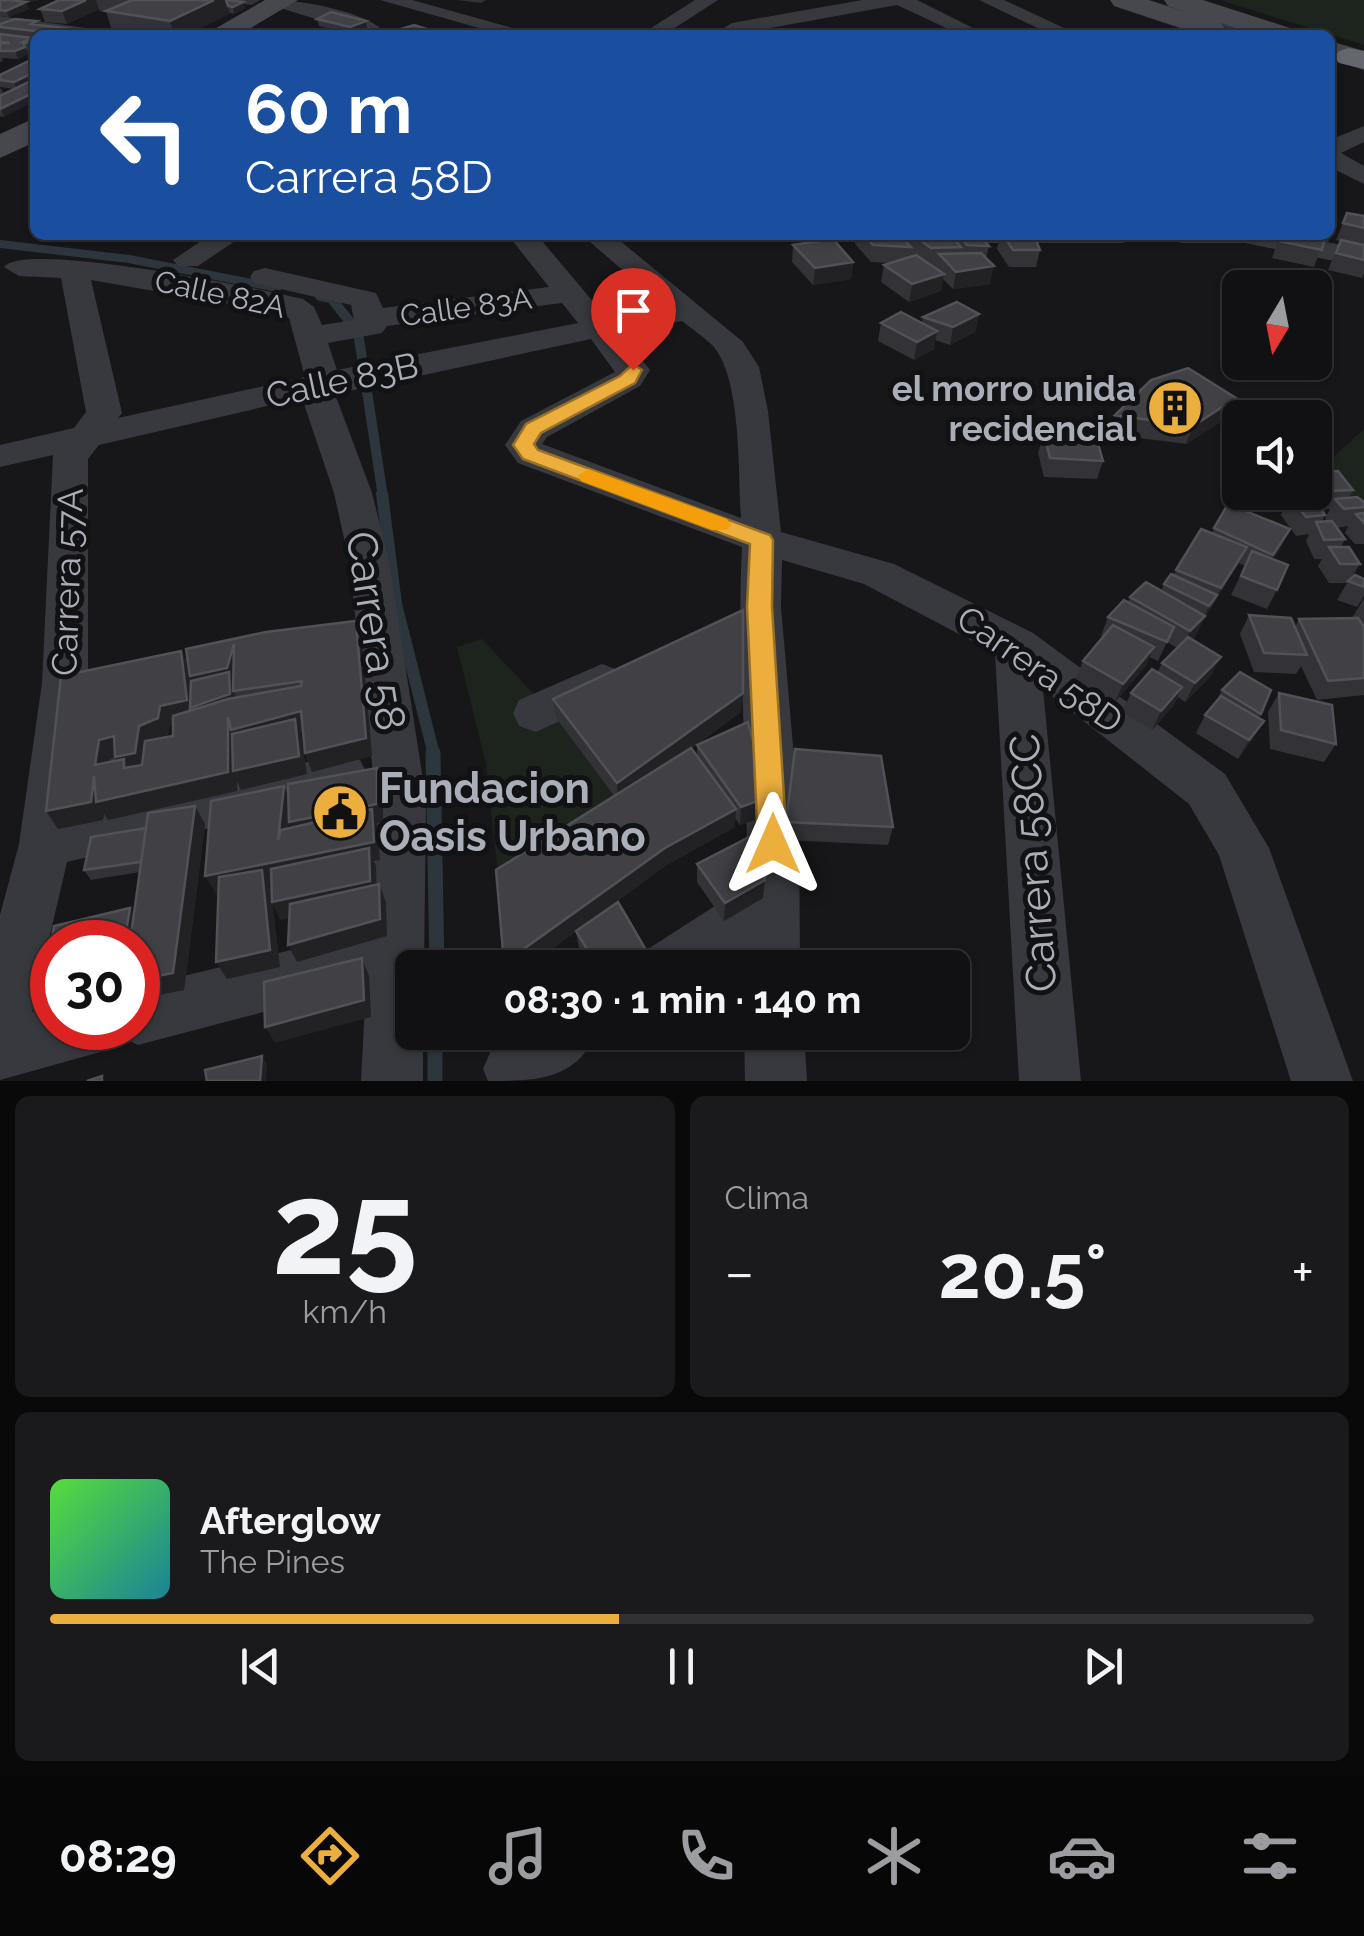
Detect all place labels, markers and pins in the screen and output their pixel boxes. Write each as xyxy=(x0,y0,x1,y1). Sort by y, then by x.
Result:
pin xyxy=(591,268,676,371)
place label: el morro unida recidencial xyxy=(892,368,1137,449)
building icon: el morro unida recidencial xyxy=(1145,378,1205,438)
place label: Fundacion Oasis Urbano xyxy=(379,764,646,861)
public building icon: Fundacion Oasis Urbano xyxy=(310,782,370,842)

